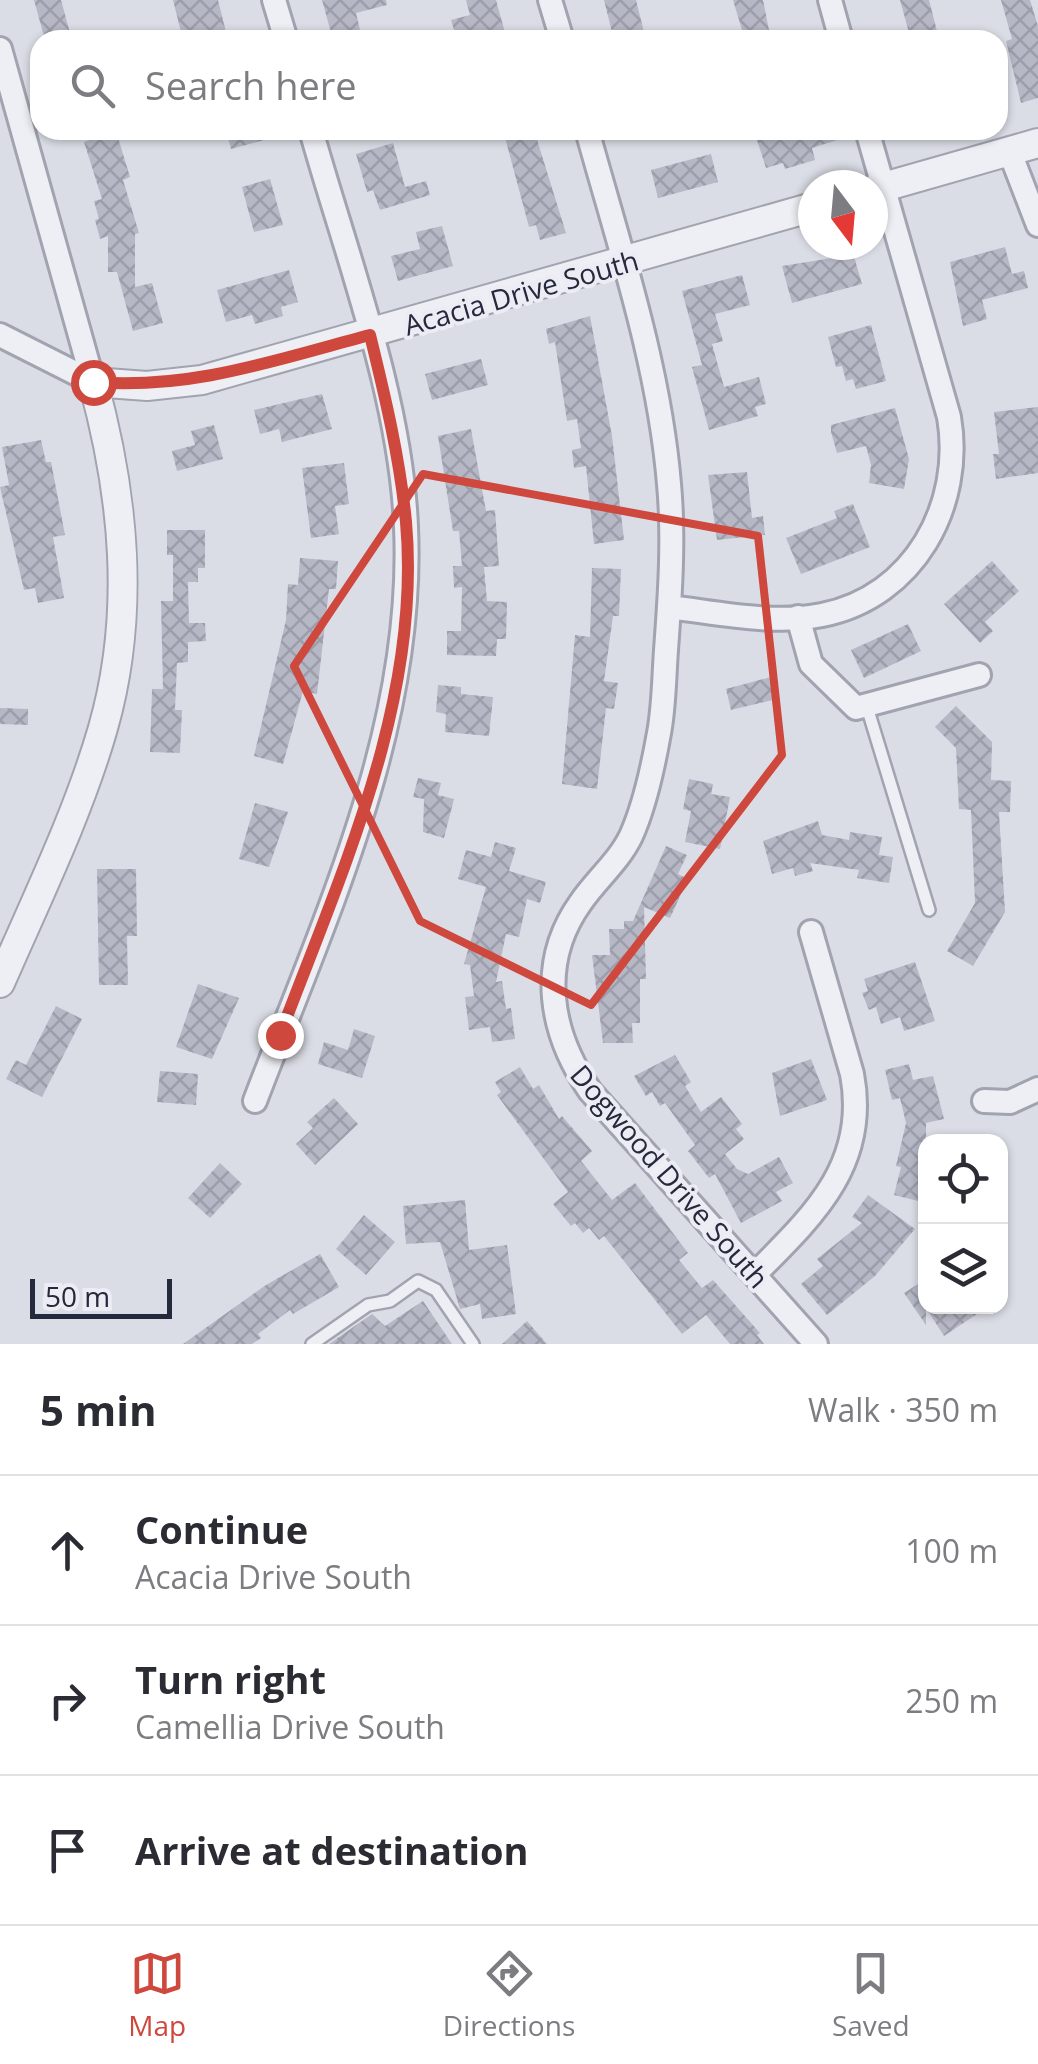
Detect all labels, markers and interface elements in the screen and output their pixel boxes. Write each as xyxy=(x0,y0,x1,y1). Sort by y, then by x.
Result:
search box xyxy=(30,30,1008,140)
icon: search xyxy=(65,58,120,113)
text: Search here xyxy=(145,59,357,111)
north arrow xyxy=(798,170,888,260)
street label: Acacia Drive South xyxy=(399,240,643,344)
route start xyxy=(71,360,117,406)
route end xyxy=(258,1013,304,1059)
street label: Dogwood Drive South xyxy=(562,1056,778,1296)
map controls xyxy=(918,1134,1008,1314)
button: locate xyxy=(918,1134,1008,1224)
button: layers xyxy=(918,1224,1008,1314)
scale bar xyxy=(30,1274,172,1318)
text: 50 m xyxy=(45,1277,110,1315)
text: 5 min xyxy=(40,1381,157,1438)
text: Walk · 350 m xyxy=(808,1388,998,1431)
text: Continue xyxy=(135,1503,308,1555)
icon: ahead xyxy=(40,1523,95,1578)
text: 100 m xyxy=(905,1529,998,1572)
text: Acacia Drive South xyxy=(135,1555,412,1598)
text: Turn right xyxy=(135,1653,326,1705)
icon: right xyxy=(40,1673,95,1728)
text: 250 m xyxy=(905,1679,998,1722)
text: Camellia Drive South xyxy=(135,1705,445,1748)
icon: arrive xyxy=(40,1823,95,1878)
text: Arrive at destination xyxy=(135,1824,529,1876)
tab: Map xyxy=(128,1946,186,2044)
tab: Directions xyxy=(443,1946,575,2044)
tab: Saved xyxy=(832,1946,910,2044)

